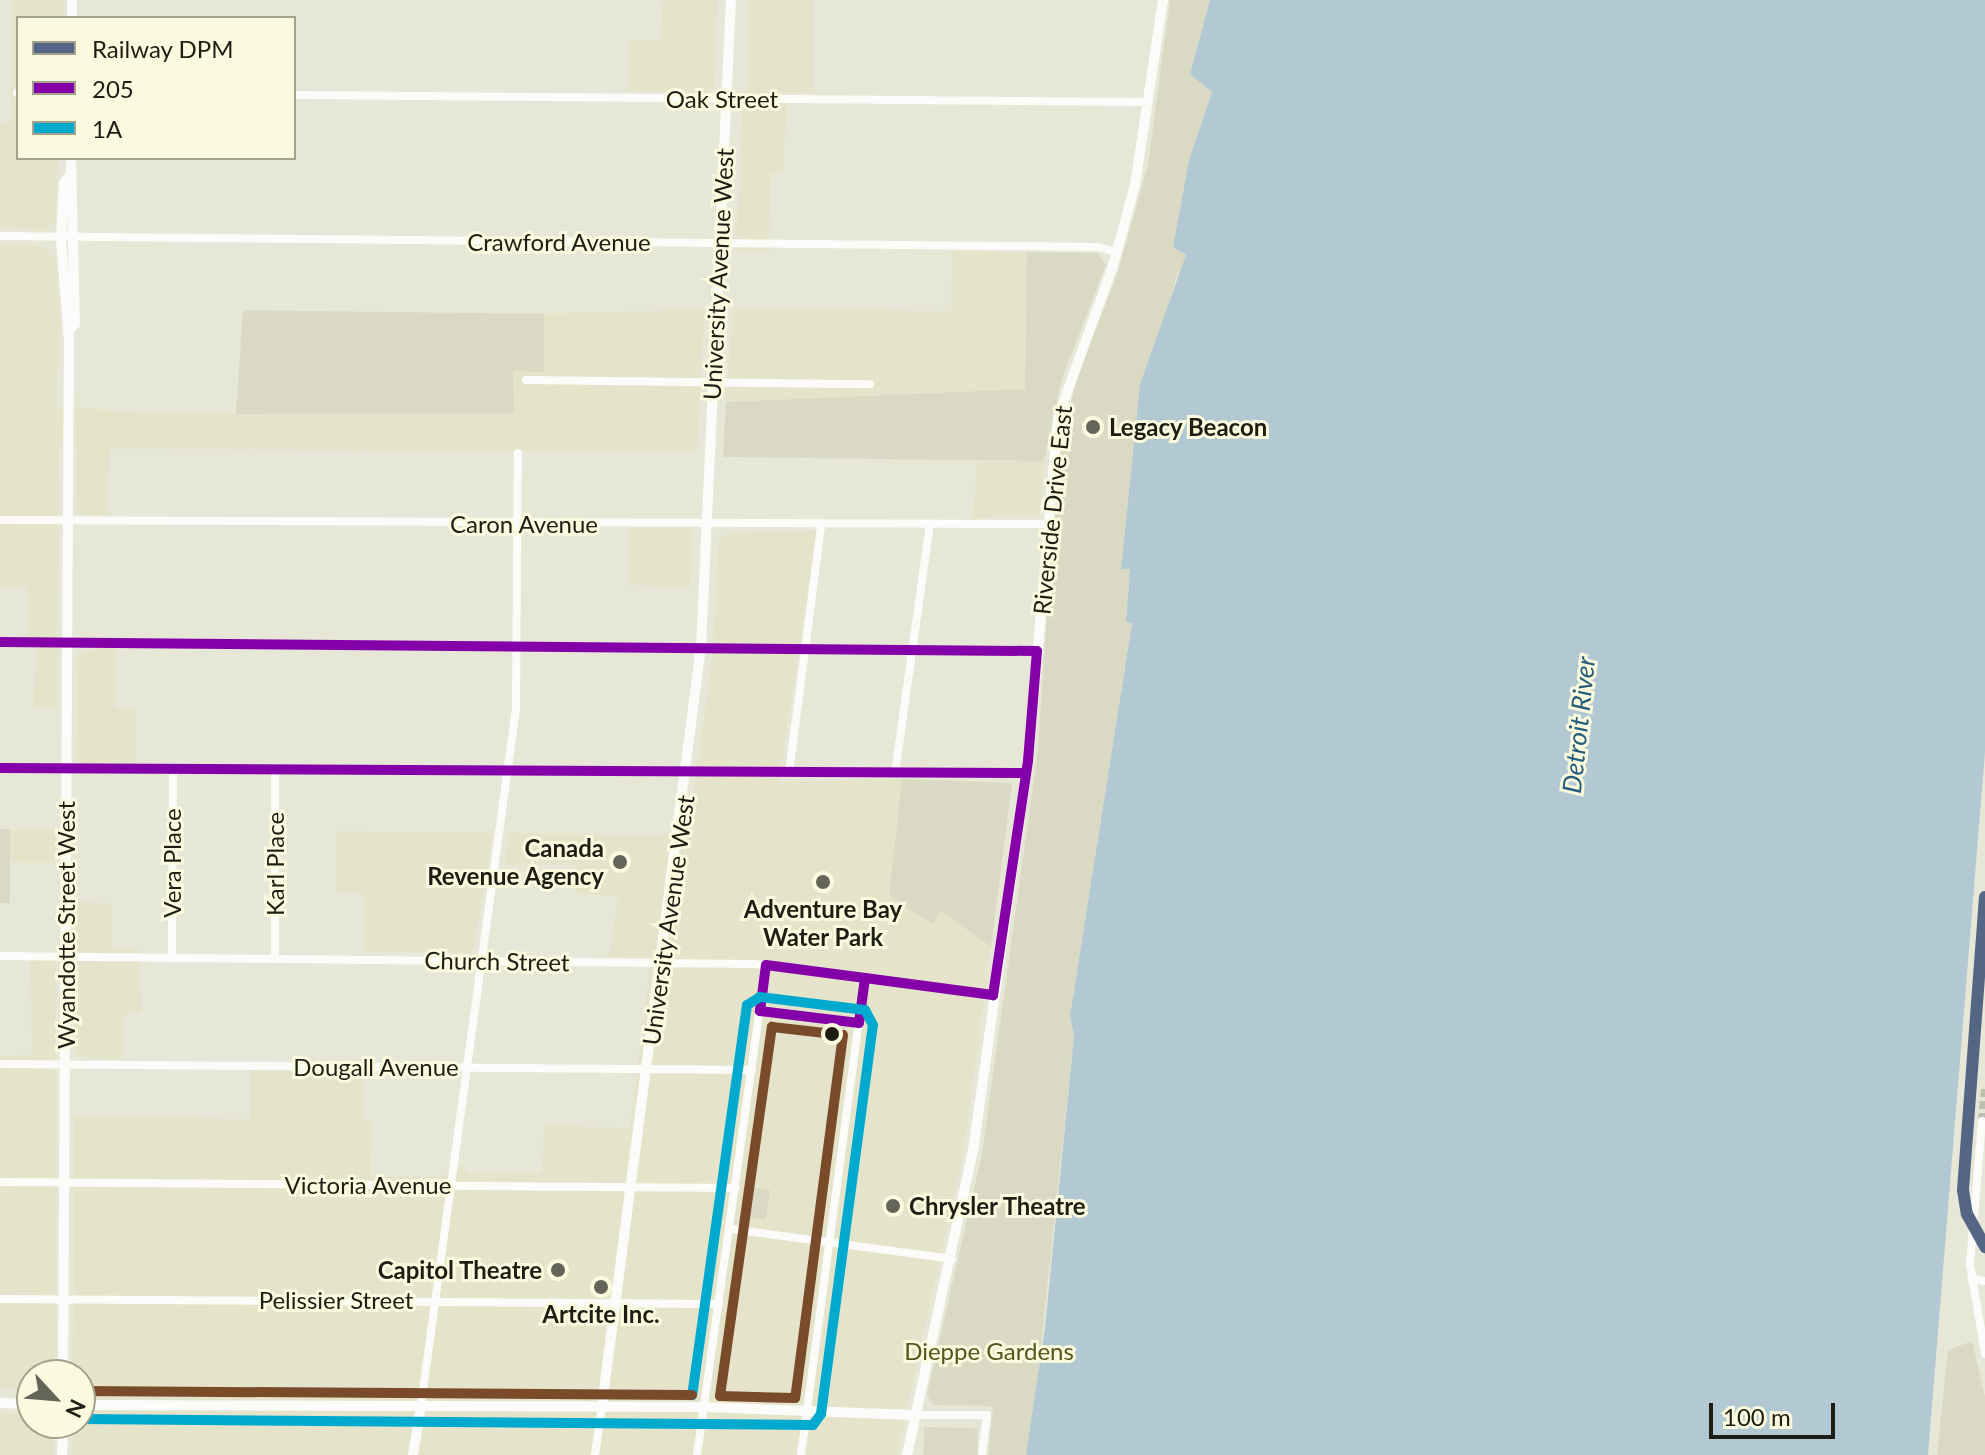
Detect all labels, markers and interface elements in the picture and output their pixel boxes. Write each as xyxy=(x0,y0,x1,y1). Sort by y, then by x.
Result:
legend xyxy=(16,16,296,160)
text: Railway DPM xyxy=(92,34,233,63)
text: 205 xyxy=(92,74,134,103)
street label: Oak Street xyxy=(666,85,778,113)
text: 1A xyxy=(92,114,122,143)
street label: University Avenue West xyxy=(697,146,739,402)
street label: Crawford Avenue xyxy=(467,228,651,256)
street label: Riverside Drive East xyxy=(1027,404,1077,616)
place label: Legacy Beacon xyxy=(1109,413,1268,441)
marker: Legacy Beacon xyxy=(1084,418,1102,436)
street label: Caron Avenue xyxy=(450,510,598,538)
water label: Detroit River xyxy=(1556,655,1602,795)
street label: University Avenue West xyxy=(636,792,700,1048)
street label: Wyandotte Street West xyxy=(52,801,80,1049)
street label: Vera Place xyxy=(158,808,186,918)
street label: Karl Place xyxy=(261,812,289,916)
place label: Canada Revenue Agency xyxy=(426,834,604,890)
marker: Canada Revenue Agency xyxy=(611,853,629,871)
marker: Adventure Bay Water Park xyxy=(814,873,832,891)
place label: Adventure Bay Water Park xyxy=(744,895,902,951)
street label: Church Street xyxy=(424,945,570,977)
unlabelled marker xyxy=(824,1026,840,1042)
street label: Dougall Avenue xyxy=(293,1053,459,1081)
street label: Victoria Avenue xyxy=(284,1171,452,1199)
place label: Chrysler Theatre xyxy=(909,1192,1087,1220)
marker: Chrysler Theatre xyxy=(884,1197,902,1215)
place label: Capitol Theatre xyxy=(377,1256,542,1284)
marker: Capitol Theatre xyxy=(549,1261,567,1279)
marker: Artcite Inc. xyxy=(592,1278,610,1296)
street label: Pelissier Street xyxy=(258,1286,414,1314)
place label: Artcite Inc. xyxy=(542,1300,660,1328)
park label: Dieppe Gardens xyxy=(904,1337,1074,1365)
north arrow xyxy=(16,1359,96,1439)
scale bar xyxy=(1713,1387,1839,1437)
text: N xyxy=(60,1395,92,1422)
text: 100 m xyxy=(1723,1402,1791,1431)

